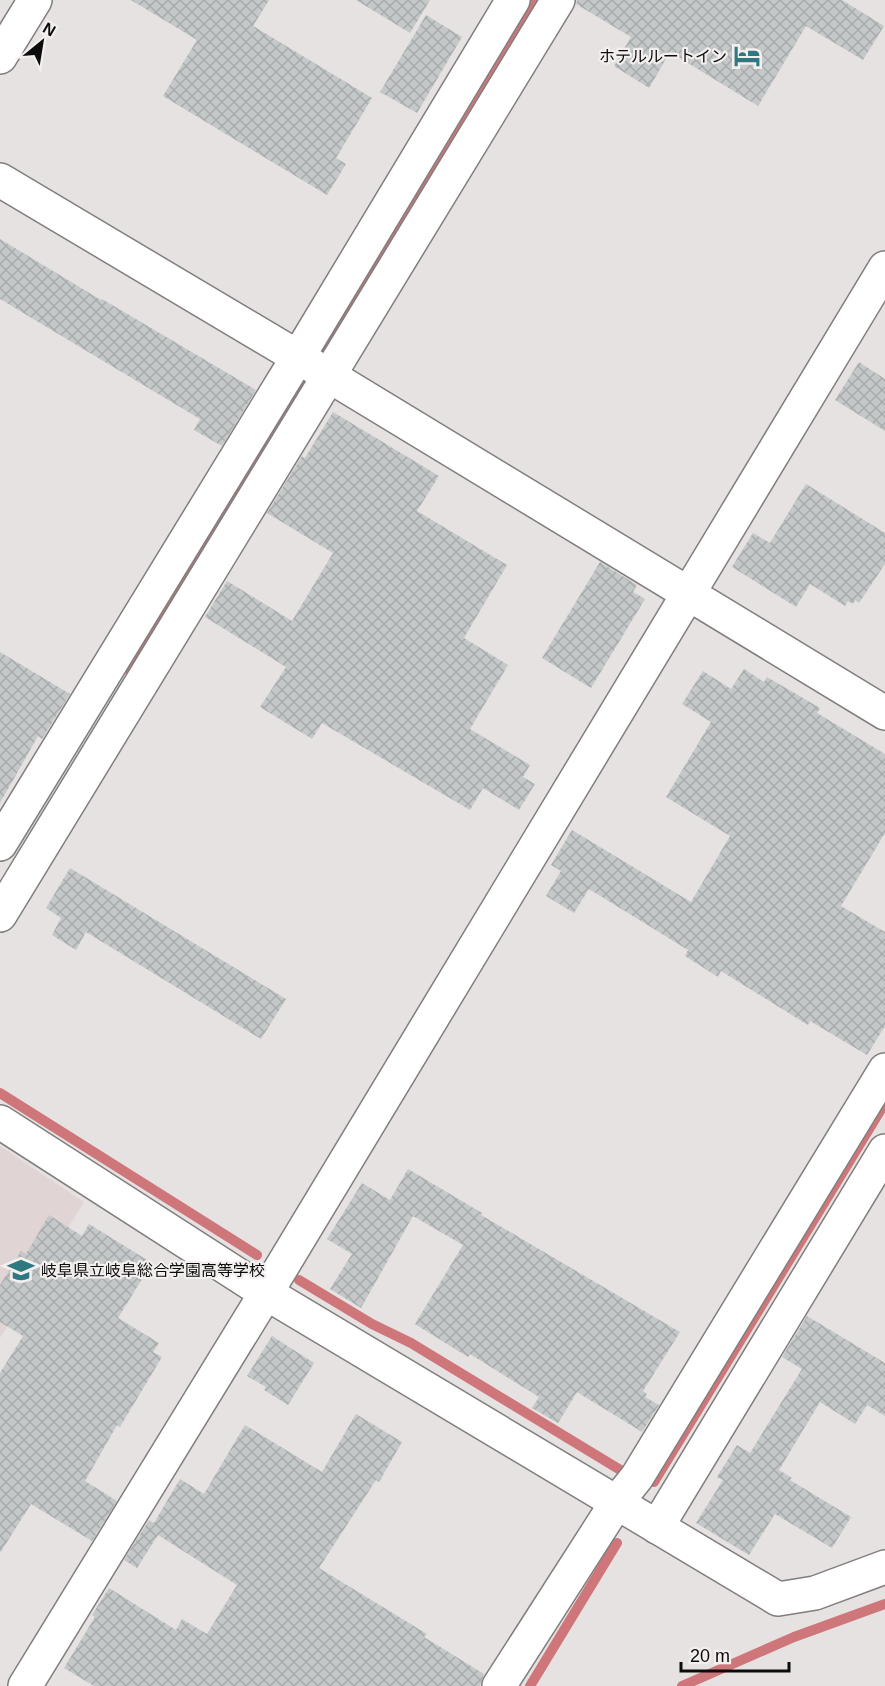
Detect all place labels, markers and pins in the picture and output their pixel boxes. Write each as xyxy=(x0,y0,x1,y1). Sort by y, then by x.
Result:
hotel icon: ホテルルートイン xyxy=(732,41,762,71)
place label: ホテルルートイン xyxy=(599,48,727,65)
school or university icon: 岐阜県立岐阜総合学園高等学校 xyxy=(6,1255,36,1285)
place label: 岐阜県立岐阜総合学園高等学校 xyxy=(41,1262,265,1279)

